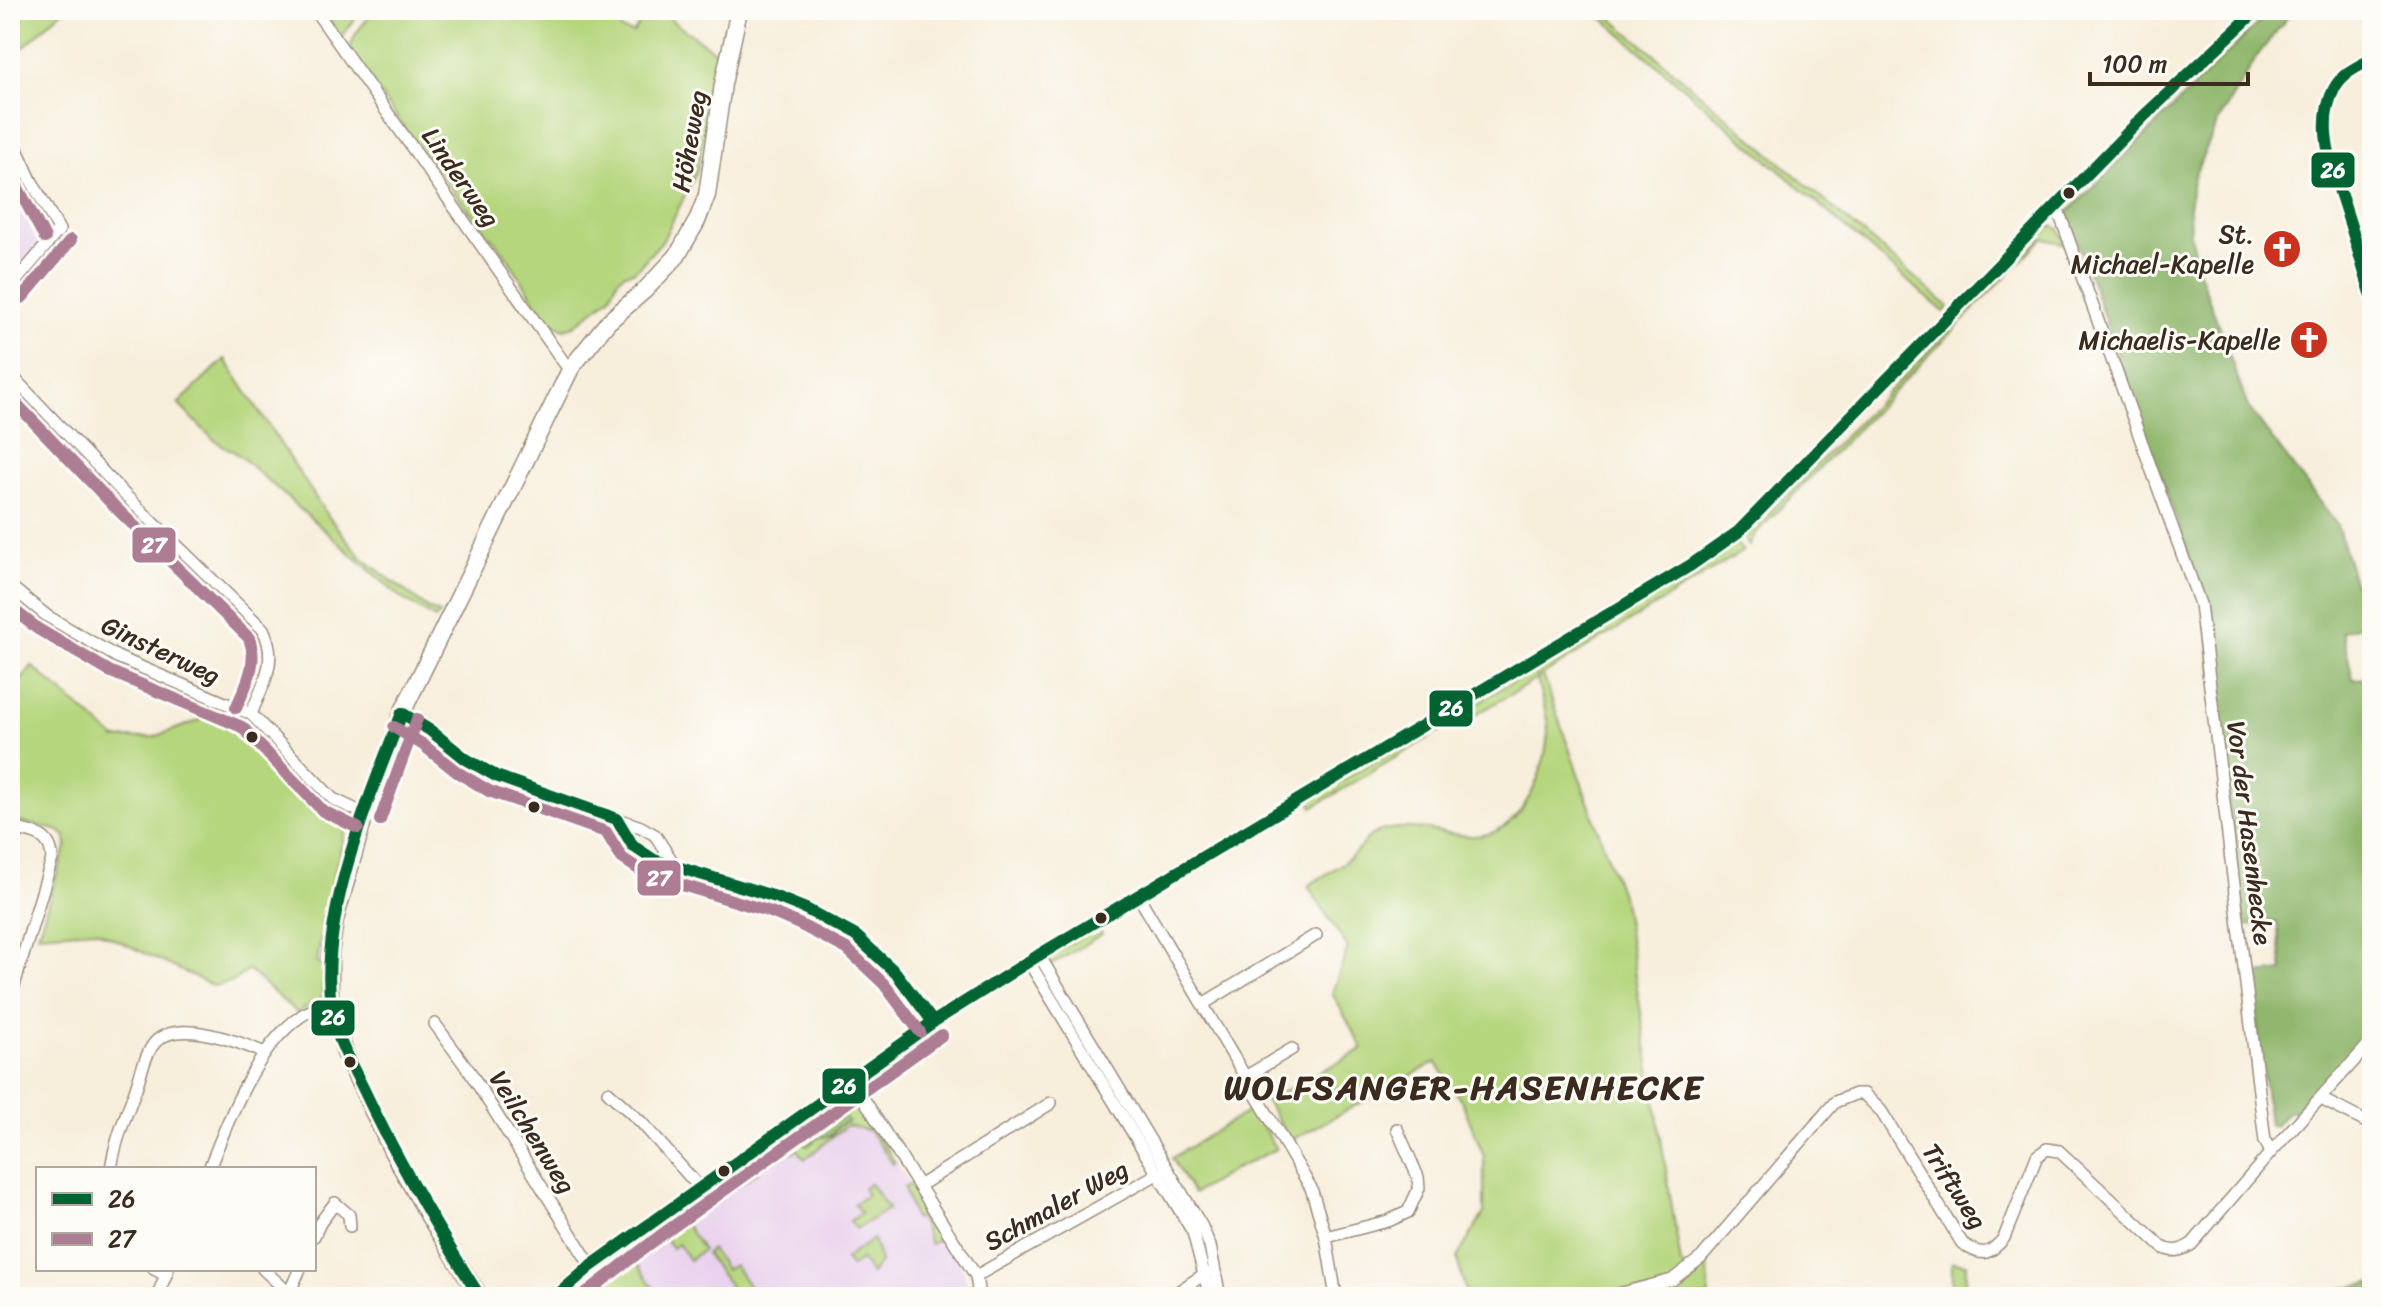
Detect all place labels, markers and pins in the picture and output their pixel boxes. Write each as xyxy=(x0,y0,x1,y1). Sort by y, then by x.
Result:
unlabelled marker xyxy=(2061,185,2077,201)
place label: St. Michael-Kapelle xyxy=(2071,211,2254,287)
church icon: St. Michael-Kapelle xyxy=(2261,228,2303,270)
place label: Michaelis-Kapelle xyxy=(2079,317,2281,363)
church icon: Michaelis-Kapelle xyxy=(2288,319,2330,361)
unlabelled marker xyxy=(244,729,260,745)
unlabelled marker xyxy=(526,799,542,815)
unlabelled marker xyxy=(1093,910,1109,926)
unlabelled marker xyxy=(342,1054,358,1070)
unlabelled marker xyxy=(716,1163,732,1179)

